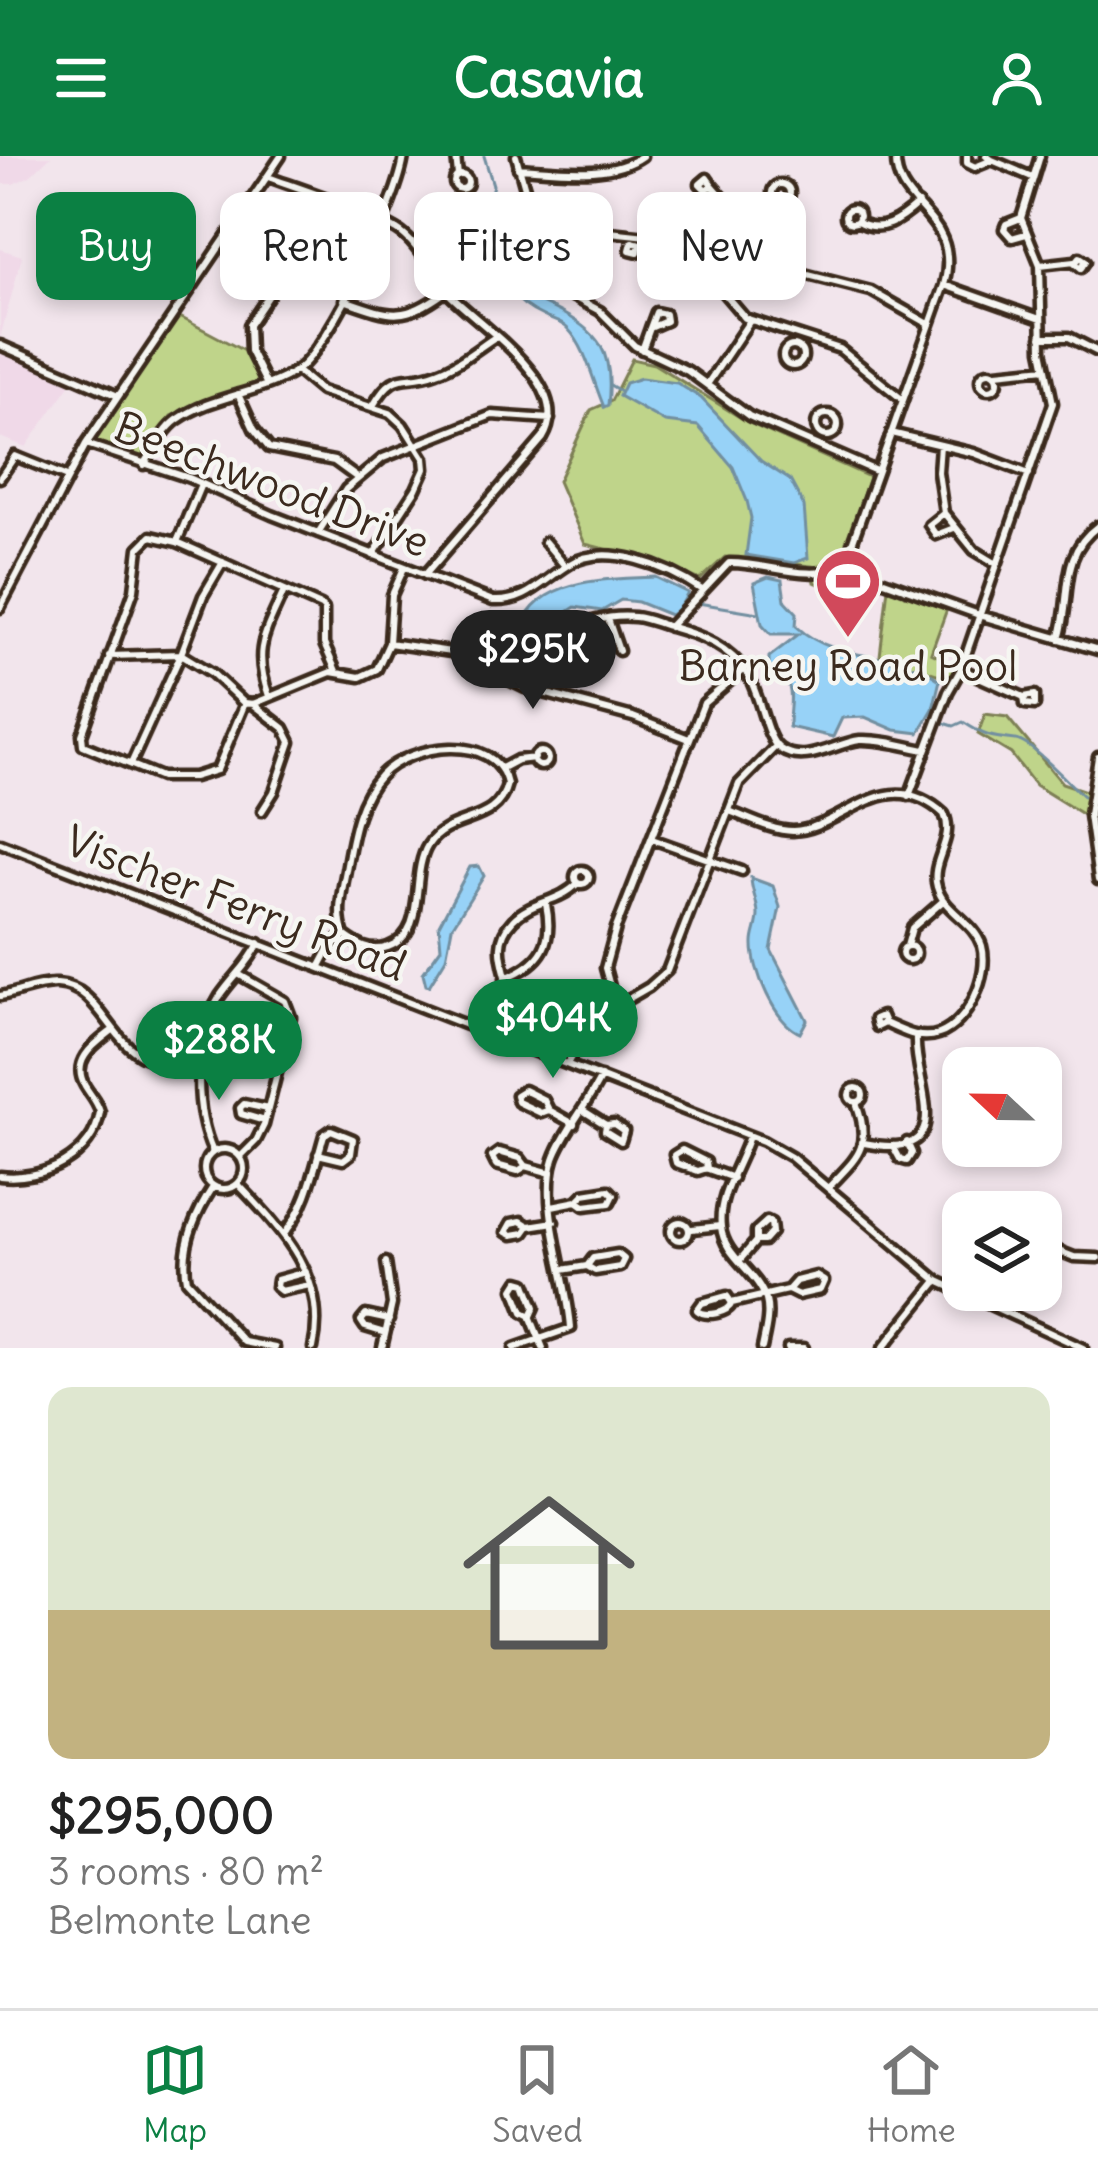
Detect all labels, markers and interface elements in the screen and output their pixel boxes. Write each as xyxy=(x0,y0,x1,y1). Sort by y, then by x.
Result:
text: Casavia xyxy=(454,44,644,112)
icon: menu xyxy=(48,45,114,111)
icon: person xyxy=(984,45,1050,111)
chip: Buy xyxy=(36,192,196,300)
chip: Rent xyxy=(220,192,390,300)
chip: Filters xyxy=(414,192,613,300)
chip: New xyxy=(637,192,806,300)
street label: Beechwood Drive xyxy=(108,400,436,568)
sports icon: Barney Road Pool xyxy=(813,546,883,640)
pin: $295K xyxy=(449,610,617,712)
text: $295K xyxy=(477,624,589,673)
place label: Barney Road Pool xyxy=(679,640,1017,692)
street label: Vischer Ferry Road xyxy=(58,814,414,992)
pin: $404K xyxy=(469,979,637,1081)
text: $404K xyxy=(495,993,611,1042)
pin: $288K xyxy=(135,1001,303,1103)
text: $288K xyxy=(163,1015,275,1064)
north arrow xyxy=(942,1047,1062,1167)
map controls xyxy=(942,1047,1062,1311)
button: layers xyxy=(942,1191,1062,1311)
icon: home xyxy=(441,1465,657,1681)
text: $295,000 xyxy=(48,1783,274,1847)
text: 3 rooms · 80 m² xyxy=(48,1847,324,1896)
text: Belmonte Lane xyxy=(48,1896,311,1945)
tab: Map xyxy=(142,2037,208,2151)
tab: Saved xyxy=(492,2037,583,2151)
tab: Home xyxy=(867,2037,956,2151)

